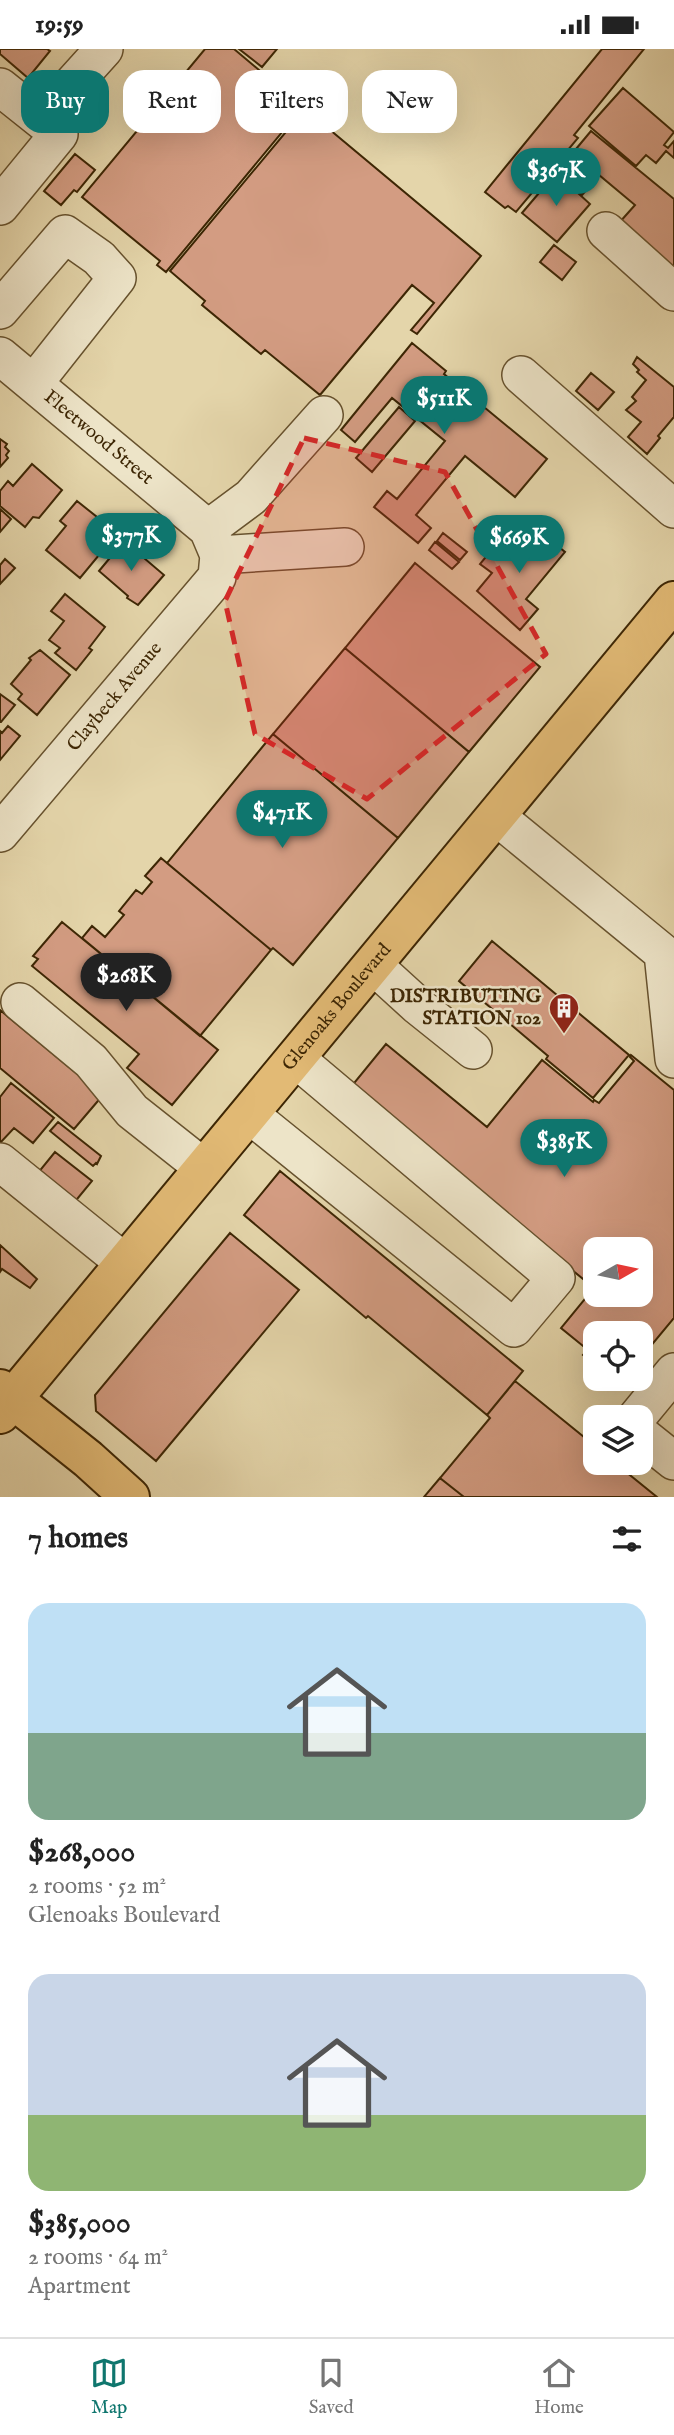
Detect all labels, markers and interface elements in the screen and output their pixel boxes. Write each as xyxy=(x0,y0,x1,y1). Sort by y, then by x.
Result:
text: 19:59 xyxy=(35,8,84,41)
chip: Buy xyxy=(21,70,109,133)
chip: Rent xyxy=(123,70,221,133)
chip: Filters xyxy=(235,70,348,133)
chip: New xyxy=(362,70,457,133)
pin: $367K xyxy=(507,149,605,208)
text: $367K xyxy=(527,156,585,185)
pin: $511K xyxy=(395,377,493,436)
text: $511K xyxy=(417,384,471,413)
street label: Fleetwood Street xyxy=(39,385,159,491)
pin: $377K xyxy=(82,513,180,573)
pin: $669K xyxy=(470,515,568,575)
text: $377K xyxy=(101,521,161,550)
text: $669K xyxy=(490,523,548,552)
street label: Claybeck Avenue xyxy=(62,637,168,757)
pin: $471K xyxy=(233,791,331,850)
text: $471K xyxy=(252,798,312,827)
street label: Glenoaks Boulevard xyxy=(277,938,397,1076)
pin: $268K xyxy=(77,953,175,1013)
text: $268K xyxy=(97,961,155,990)
place label: DISTRIBUTING STATION 102 xyxy=(390,985,542,1031)
building icon: DISTRIBUTING STATION 102 xyxy=(547,991,581,1035)
pin: $385K xyxy=(515,1119,613,1179)
text: $385K xyxy=(536,1127,592,1156)
north arrow xyxy=(583,1237,653,1307)
map controls xyxy=(583,1237,653,1475)
button: locate xyxy=(583,1321,653,1391)
button: layers xyxy=(583,1405,653,1475)
text: 7 homes xyxy=(28,1520,128,1558)
icon: filters xyxy=(608,1520,646,1558)
icon: home xyxy=(274,1649,400,1775)
text: $268,000 xyxy=(28,1834,135,1872)
text: 2 rooms · 52 m² xyxy=(28,1872,166,1901)
text: Glenoaks Boulevard xyxy=(28,1901,220,1930)
icon: home xyxy=(274,2020,400,2146)
text: $385,000 xyxy=(28,2205,131,2243)
text: 2 rooms · 64 m² xyxy=(28,2243,168,2272)
text: Apartment xyxy=(28,2272,131,2301)
tab: Map xyxy=(90,2354,128,2420)
tab: Saved xyxy=(309,2354,354,2420)
tab: Home xyxy=(534,2354,584,2420)

